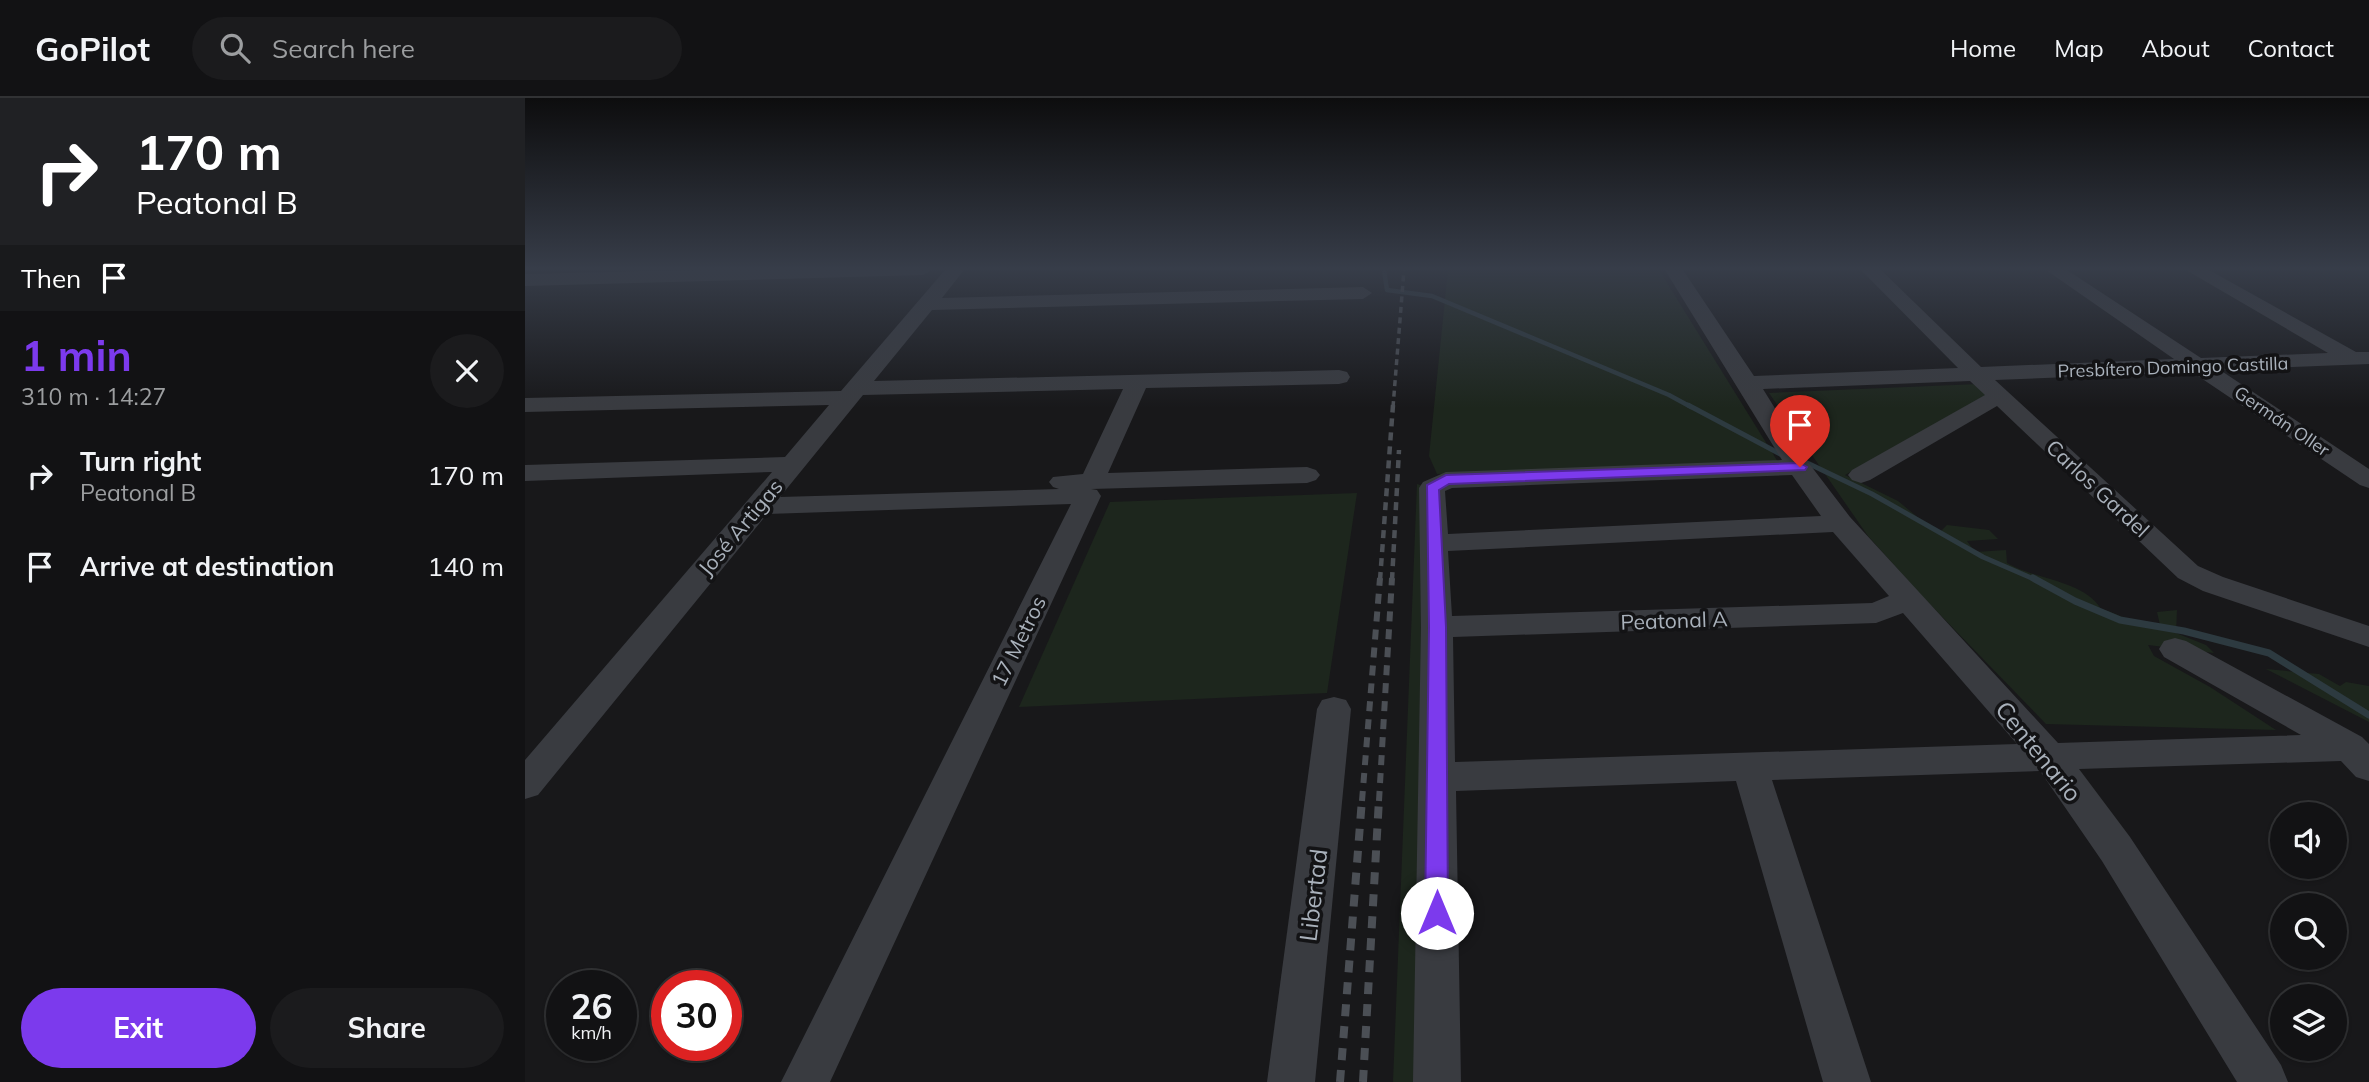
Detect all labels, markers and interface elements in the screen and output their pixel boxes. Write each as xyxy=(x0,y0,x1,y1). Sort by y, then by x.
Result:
search box xyxy=(192,17,682,80)
text: GoPilot xyxy=(35,28,150,69)
icon: search xyxy=(216,29,254,67)
text: Search here xyxy=(272,32,415,65)
text: Home xyxy=(1950,33,2016,63)
text: Map xyxy=(2054,33,2104,63)
text: About xyxy=(2142,33,2210,63)
text: Contact xyxy=(2248,33,2334,63)
text: 170 m xyxy=(136,121,282,182)
icon: right xyxy=(21,126,112,217)
text: Peatonal B xyxy=(136,182,298,222)
icon: arrive xyxy=(95,259,133,297)
text: Then xyxy=(21,262,81,295)
text: 1 min xyxy=(21,329,132,382)
button: close xyxy=(430,334,504,408)
street label: Presbítero Domingo Castilla xyxy=(2057,351,2289,383)
street label: Germán Oller xyxy=(2230,381,2334,462)
text: 310 m · 14:27 xyxy=(21,382,166,411)
pin xyxy=(1770,395,1830,467)
icon: arrive xyxy=(1781,406,1819,444)
street label: Carlos Gardel xyxy=(2041,434,2155,542)
text: Turn right xyxy=(80,445,201,478)
icon: right xyxy=(21,457,59,495)
text: 170 m xyxy=(428,459,504,492)
street label: José Artigas xyxy=(692,473,788,581)
text: Peatonal B xyxy=(80,478,196,507)
icon: arrive xyxy=(21,548,59,586)
text: Arrive at destination xyxy=(80,550,335,583)
text: 140 m xyxy=(428,550,504,583)
street label: 17 Metros xyxy=(985,592,1051,690)
street label: Peatonal A xyxy=(1620,605,1729,635)
street label: Centenario xyxy=(1989,695,2089,807)
map controls xyxy=(2270,802,2347,1061)
button: sound xyxy=(2270,802,2347,879)
street label: Libertad xyxy=(1292,847,1334,943)
position arrow xyxy=(1400,876,1474,950)
button: search xyxy=(2270,893,2347,970)
speed limit sign: 30 xyxy=(651,970,742,1061)
text: 26 xyxy=(570,984,613,1028)
button: layers xyxy=(2270,984,2347,1061)
button: Exit xyxy=(21,988,256,1068)
button: Share xyxy=(270,988,504,1068)
text: km/h xyxy=(571,1021,612,1044)

